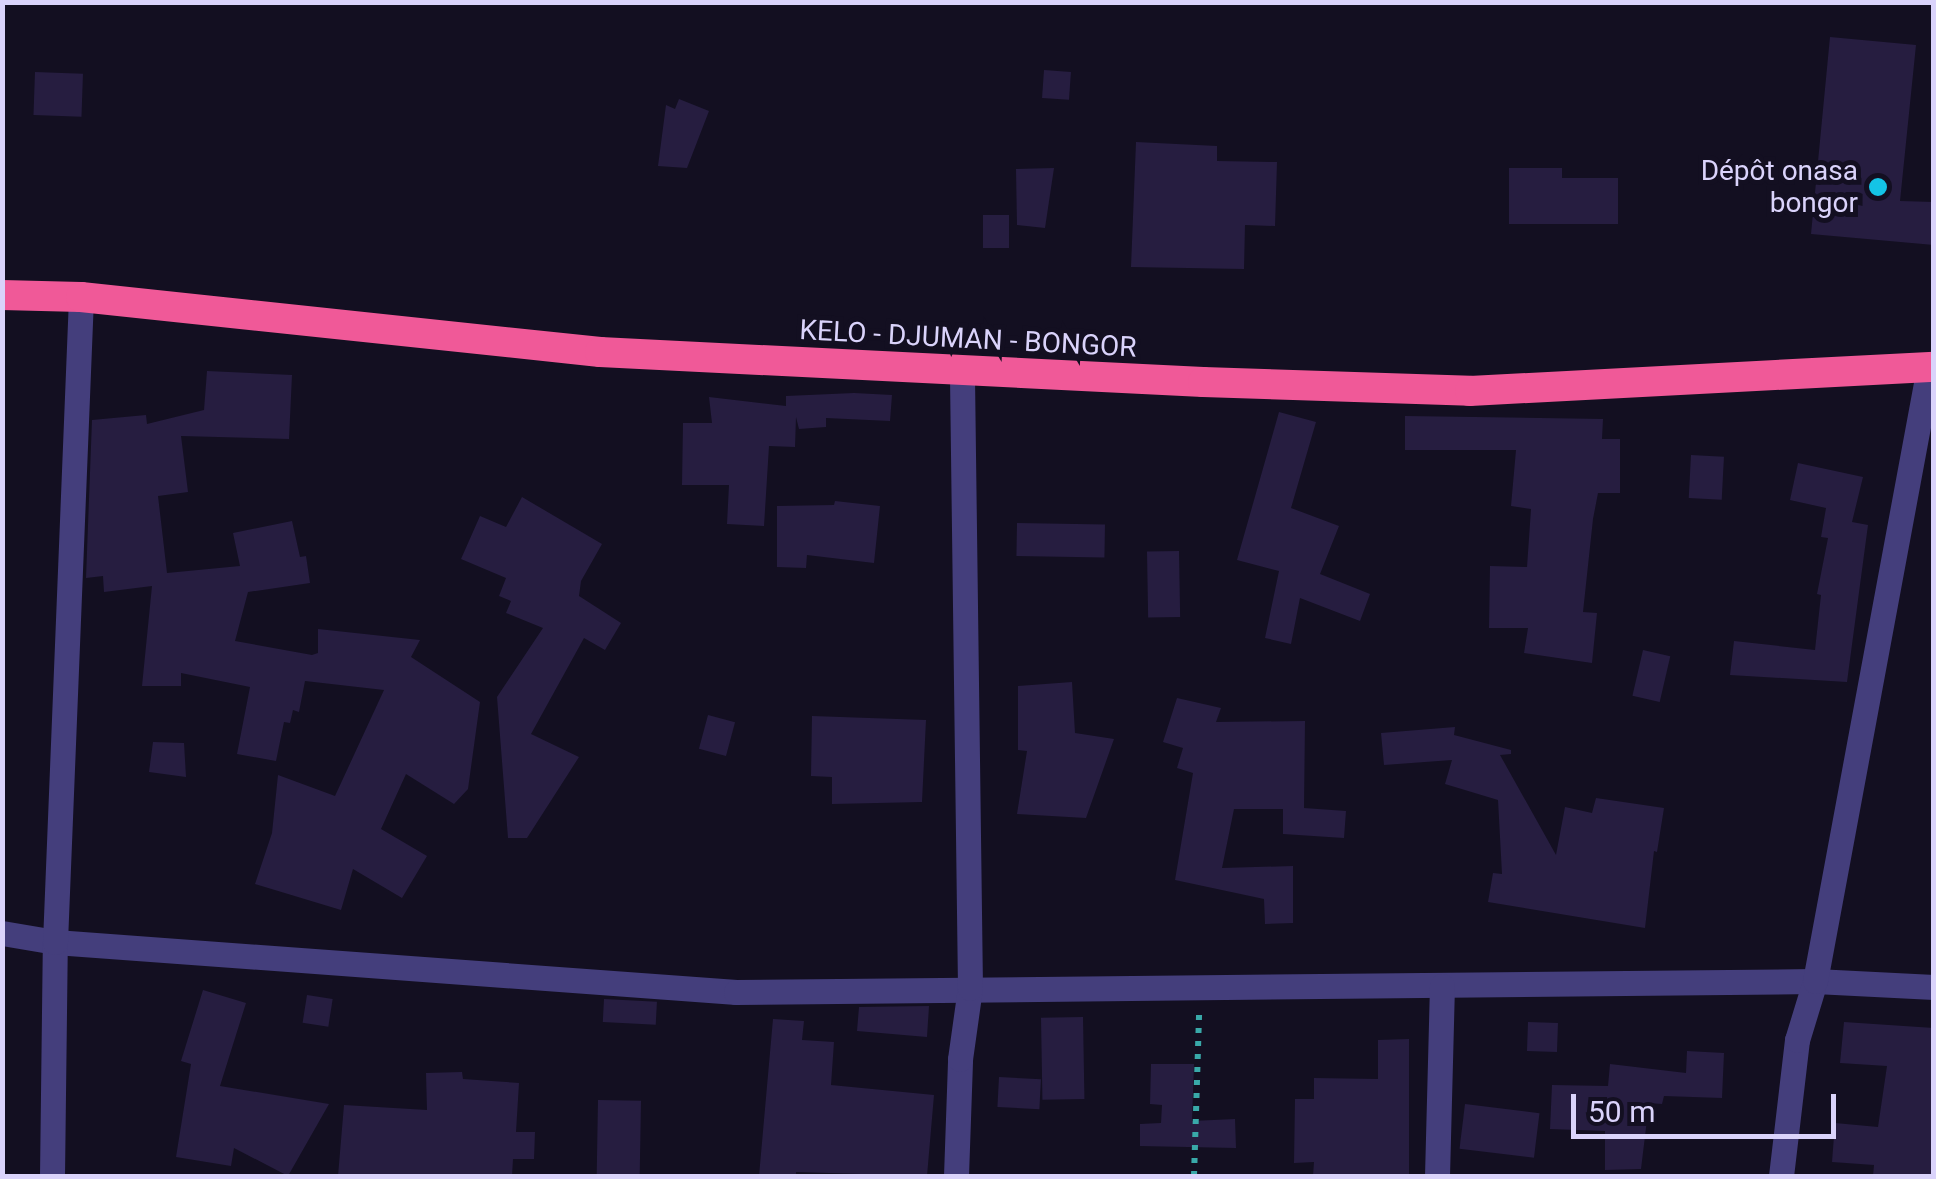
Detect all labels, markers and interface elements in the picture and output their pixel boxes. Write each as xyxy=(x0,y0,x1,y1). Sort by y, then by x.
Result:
place label: Dépôt onasa bongor xyxy=(1701,154,1858,220)
marker: Dépôt onasa bongor xyxy=(1867,176,1889,198)
street label: KELO - DJUMAN - BONGOR xyxy=(799,313,1137,365)
scale bar xyxy=(1576,1074,1841,1136)
text: 50 m xyxy=(1588,1094,1655,1129)

